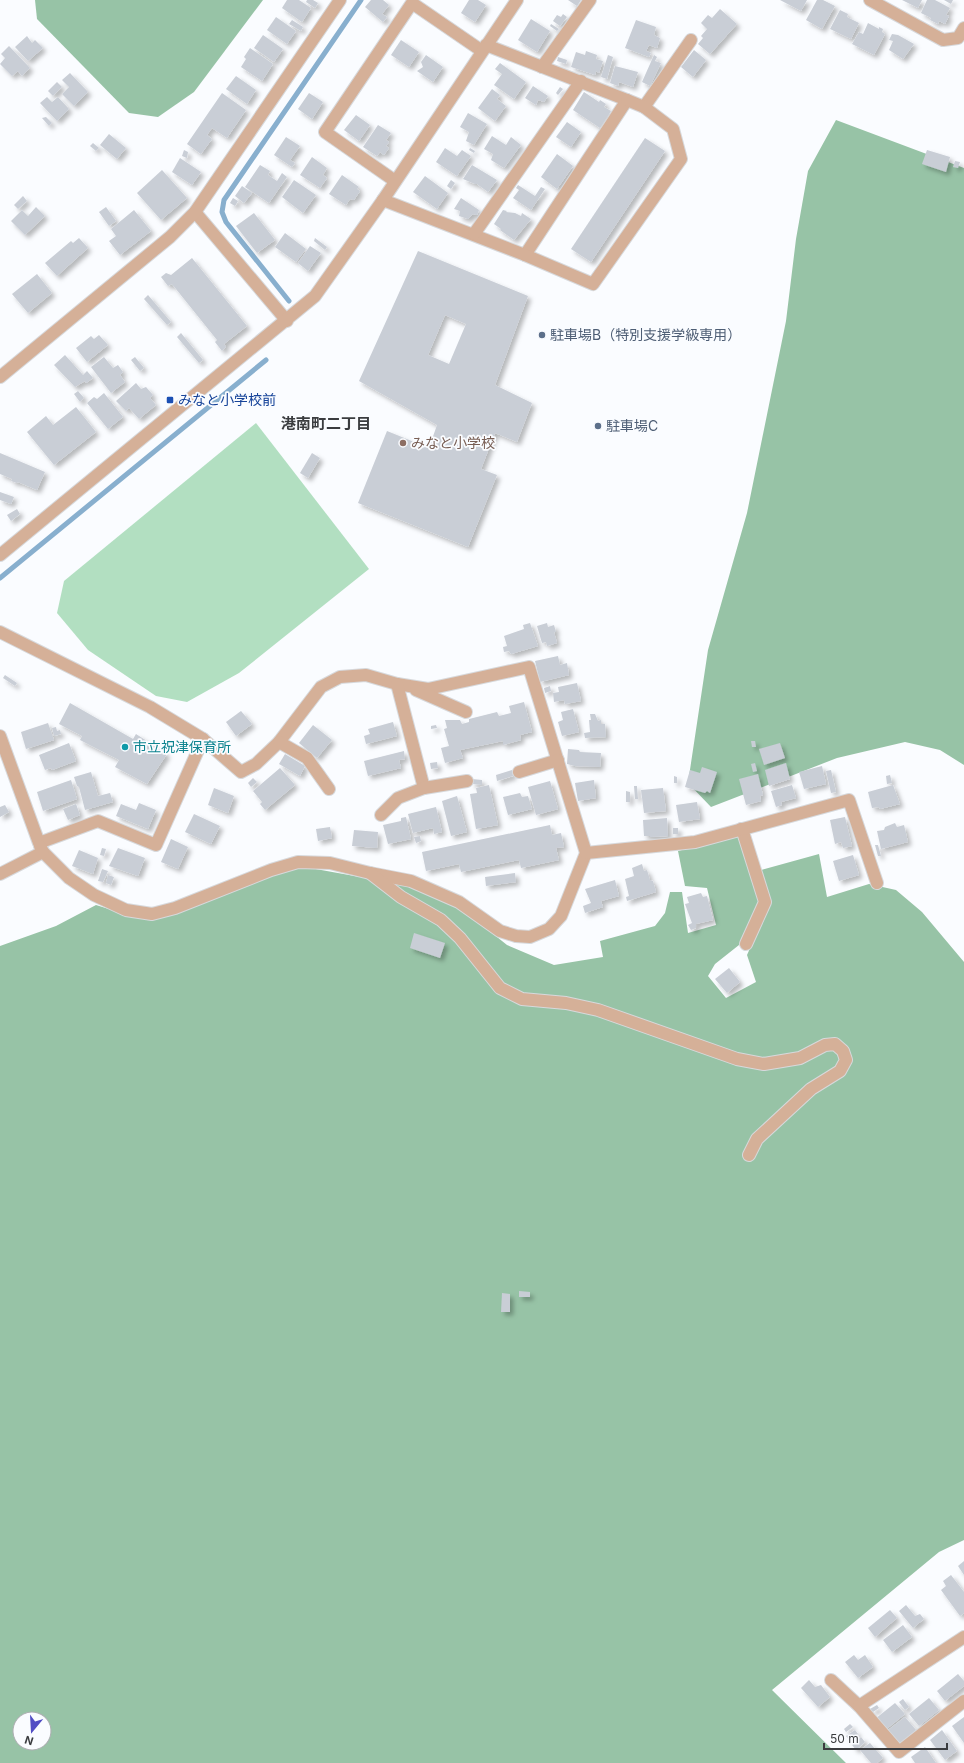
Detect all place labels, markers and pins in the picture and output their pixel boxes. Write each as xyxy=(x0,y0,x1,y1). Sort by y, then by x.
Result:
place label: 駐車場B（特別支援学級専用） xyxy=(550,326,741,343)
marker: 駐車場B（特別支援学級専用） xyxy=(537,330,547,340)
place label: みなと小学校前 xyxy=(178,391,276,408)
marker: みなと小学校前 xyxy=(165,395,175,405)
place label: 駐車場C xyxy=(606,417,658,434)
marker: 駐車場C xyxy=(593,421,603,431)
place label: みなと小学校 xyxy=(411,434,495,451)
marker: みなと小学校 xyxy=(398,438,408,448)
place label: 市立祝津保育所 xyxy=(133,738,231,755)
marker: 市立祝津保育所 xyxy=(120,742,130,752)

